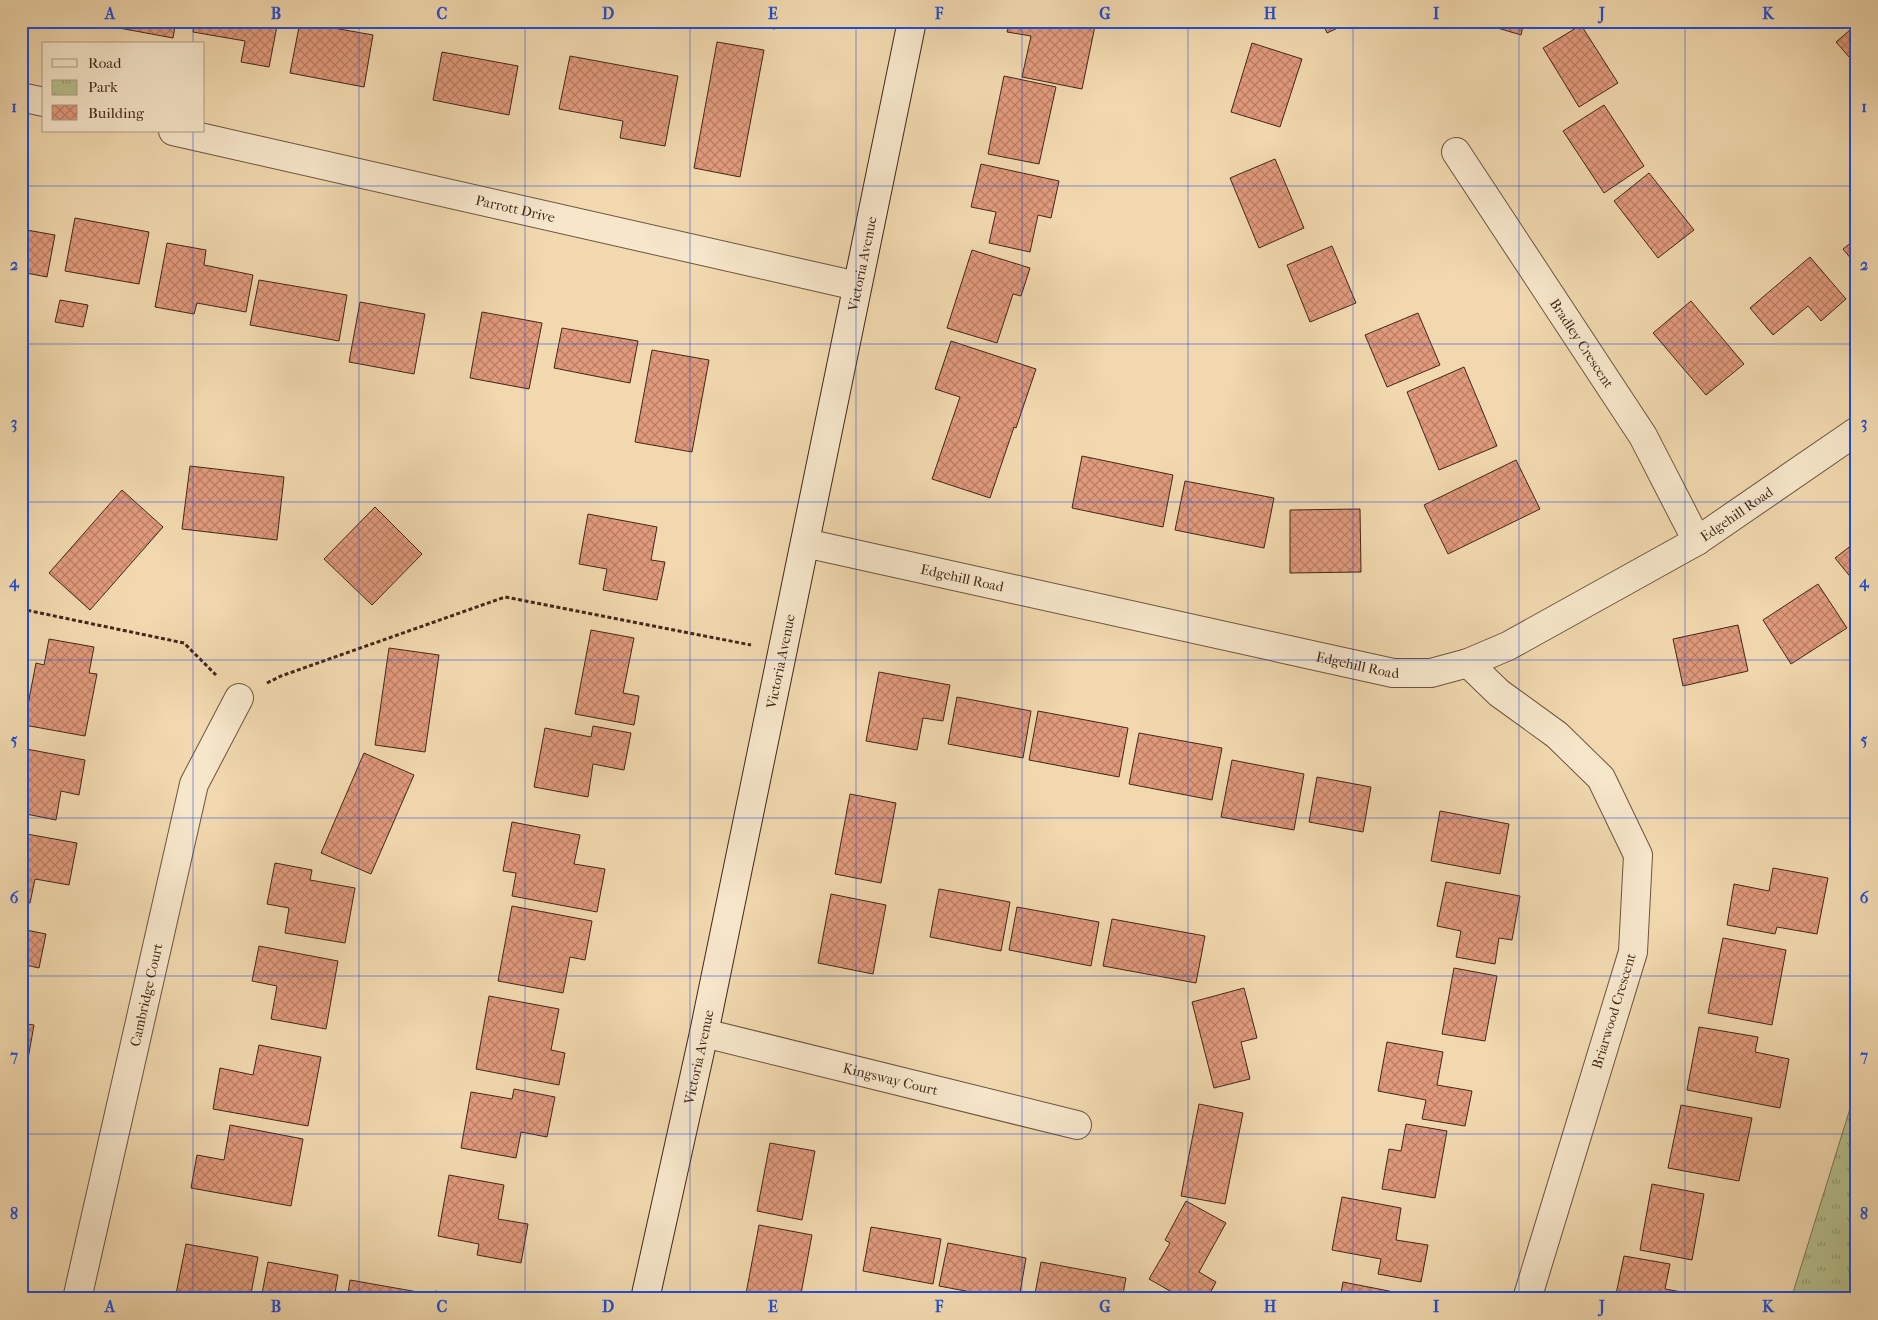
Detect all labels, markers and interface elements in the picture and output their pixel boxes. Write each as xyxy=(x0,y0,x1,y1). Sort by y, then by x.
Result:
text: A xyxy=(104,4,116,23)
text: B xyxy=(271,4,281,23)
text: C xyxy=(437,4,448,23)
text: D xyxy=(602,4,614,23)
text: E xyxy=(768,4,778,23)
text: F xyxy=(934,4,944,23)
text: G xyxy=(1099,4,1111,23)
text: H xyxy=(1264,4,1277,23)
text: I xyxy=(1433,4,1440,23)
text: J xyxy=(1597,4,1605,24)
text: K xyxy=(1762,4,1775,23)
legend xyxy=(42,42,205,132)
text: Road xyxy=(88,54,122,72)
text: Park xyxy=(88,78,118,96)
text: 1 xyxy=(11,97,17,116)
text: 1 xyxy=(1861,97,1867,116)
text: Building xyxy=(88,104,145,122)
street label: Parrott Drive xyxy=(474,191,557,226)
street label: Victoria Avenue xyxy=(844,215,880,313)
text: 2 xyxy=(10,255,18,274)
text: 2 xyxy=(1860,255,1868,274)
street label: Bradley Crescent xyxy=(1546,295,1618,391)
text: 3 xyxy=(11,413,17,433)
text: 3 xyxy=(1861,413,1867,433)
street label: Edgehill Road xyxy=(1697,483,1776,545)
street label: Edgehill Road xyxy=(919,560,1006,595)
text: 4 xyxy=(8,572,20,592)
text: 4 xyxy=(1858,572,1870,592)
street label: Victoria Avenue xyxy=(762,612,798,711)
street label: Edgehill Road xyxy=(1315,648,1399,682)
text: 5 xyxy=(11,730,18,749)
text: 5 xyxy=(1861,730,1868,749)
text: 6 xyxy=(10,888,19,907)
text: 6 xyxy=(1860,888,1869,907)
street label: Cambridge Court xyxy=(126,942,166,1048)
street label: Briarwood Crescent xyxy=(1588,951,1640,1071)
street label: Victoria Avenue xyxy=(680,1008,717,1107)
text: 7 xyxy=(9,1046,18,1065)
text: 7 xyxy=(1859,1046,1868,1065)
street label: Kingsway Court xyxy=(841,1059,940,1099)
text: 8 xyxy=(10,1204,18,1223)
text: 8 xyxy=(1860,1204,1868,1223)
text: A xyxy=(104,1297,116,1316)
text: B xyxy=(271,1297,281,1316)
text: C xyxy=(437,1297,448,1316)
text: D xyxy=(602,1297,614,1316)
text: E xyxy=(768,1297,778,1316)
text: F xyxy=(934,1297,944,1316)
text: G xyxy=(1099,1297,1111,1316)
text: H xyxy=(1264,1297,1277,1316)
text: I xyxy=(1433,1297,1440,1316)
text: J xyxy=(1597,1297,1605,1317)
text: K xyxy=(1762,1297,1775,1316)

